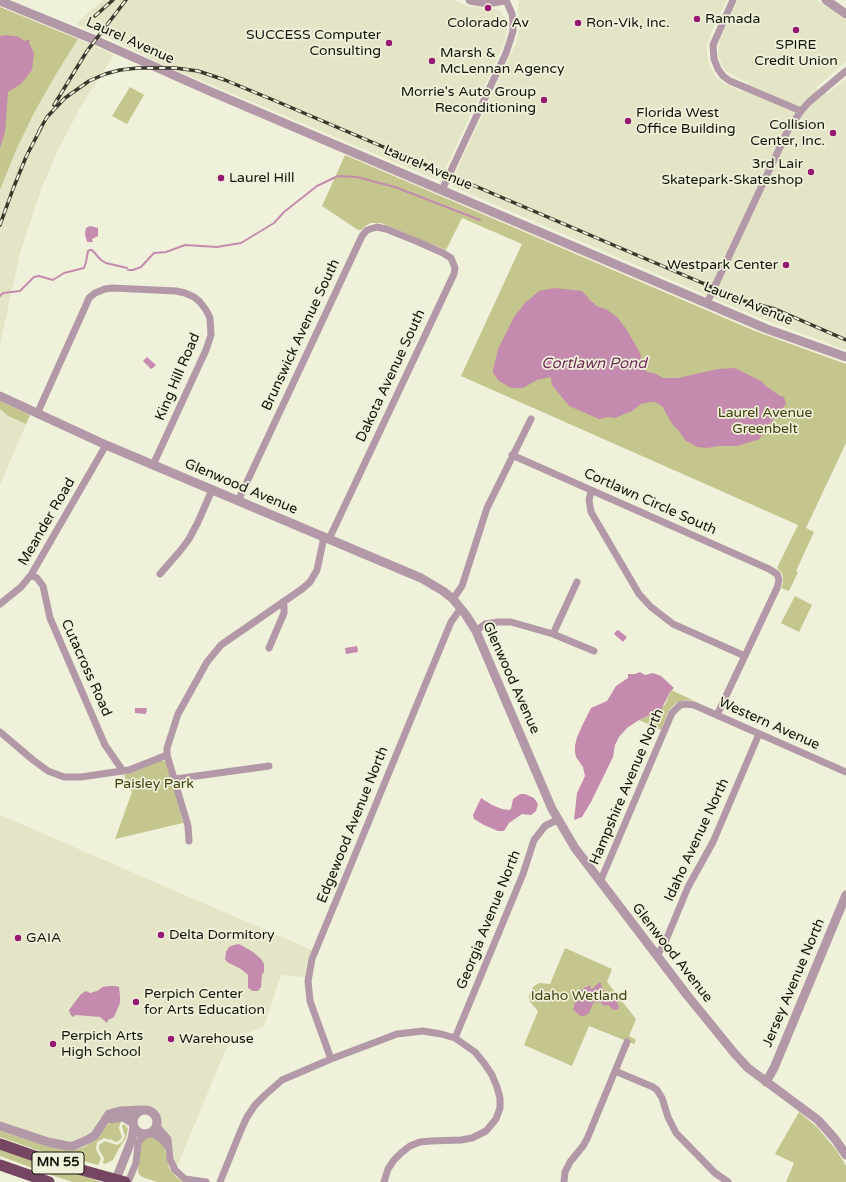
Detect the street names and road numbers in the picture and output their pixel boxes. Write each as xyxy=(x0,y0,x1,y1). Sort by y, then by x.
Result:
street label: Laurel Avenue xyxy=(83,14,177,68)
street label: Laurel Avenue xyxy=(381,142,475,194)
street label: Brunswick Avenue South xyxy=(258,257,344,413)
street label: Laurel Avenue xyxy=(701,278,795,330)
street label: Dakota Avenue South xyxy=(353,307,429,445)
street label: King Hill Road xyxy=(152,331,204,423)
street label: Glenwood Avenue xyxy=(182,456,300,518)
street label: Cortlawn Circle South xyxy=(581,465,719,539)
street label: Meander Road xyxy=(15,475,79,569)
street label: Cutacross Road xyxy=(57,617,115,719)
street label: Glenwood Avenue xyxy=(479,619,543,737)
street label: Western Avenue xyxy=(716,694,822,754)
street label: Hampshire Avenue North xyxy=(586,706,668,868)
street label: Edgewood Avenue North xyxy=(314,744,392,906)
street label: Idaho Avenue North xyxy=(661,776,733,904)
street label: Georgia Avenue North xyxy=(453,848,525,992)
street label: Glenwood Avenue xyxy=(628,900,716,1006)
street label: Jersey Avenue North xyxy=(759,916,829,1050)
road number: MN 55 xyxy=(32,1152,84,1174)

